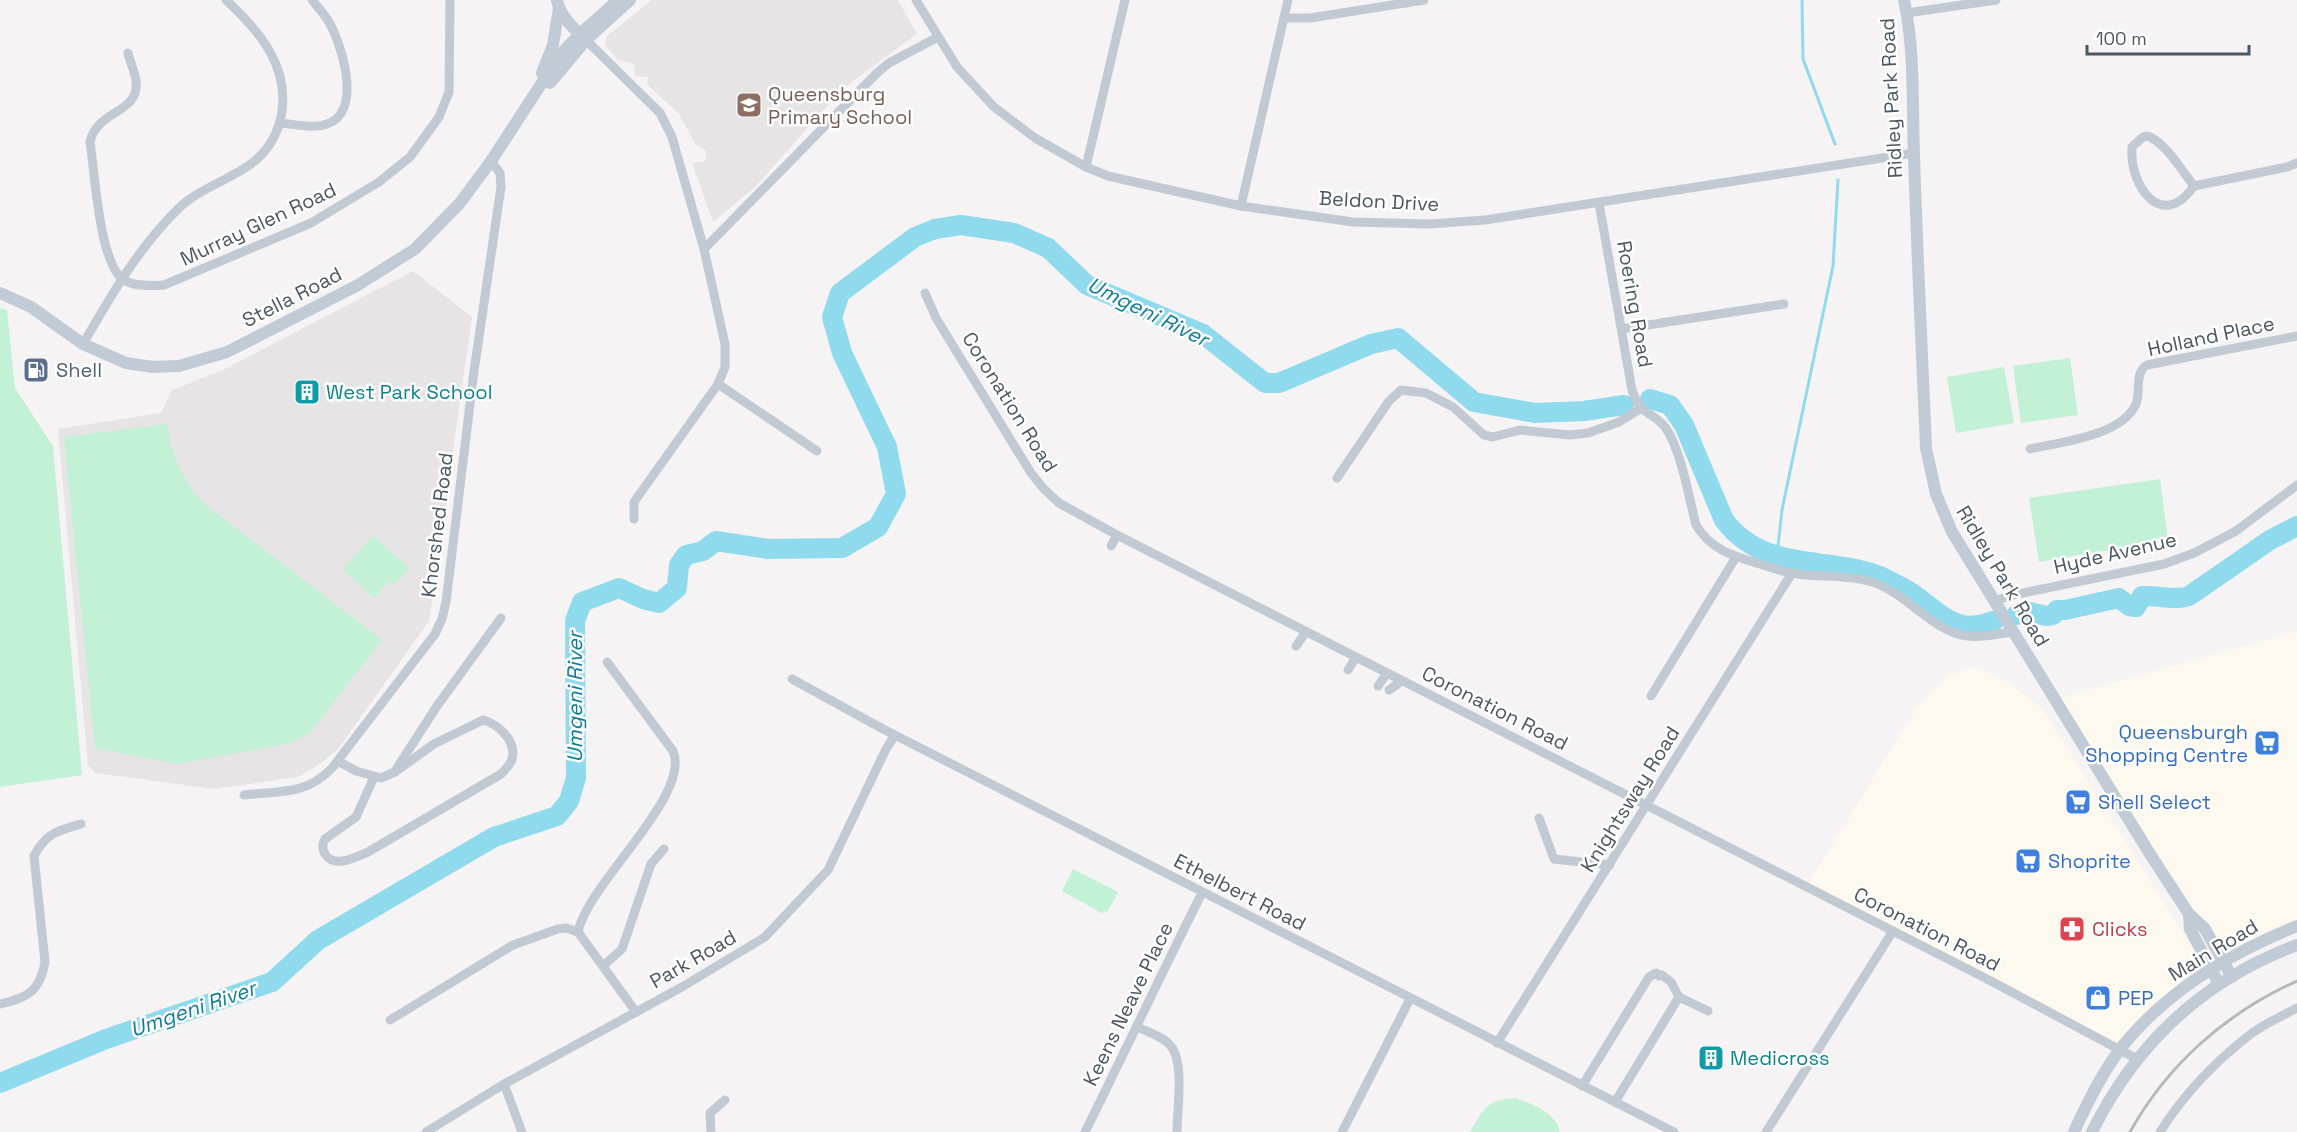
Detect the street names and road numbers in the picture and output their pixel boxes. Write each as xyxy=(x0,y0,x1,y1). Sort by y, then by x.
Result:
street label: Ridley Park Road xyxy=(1874,17,1908,179)
street label: Murray Glen Road xyxy=(176,176,340,272)
street label: Beldon Drive xyxy=(1318,185,1440,217)
street label: Roering Road xyxy=(1611,238,1659,370)
street label: Stella Road xyxy=(238,261,346,333)
street label: Holland Place xyxy=(2145,310,2277,362)
street label: Coronation Road xyxy=(956,327,1064,477)
street label: Khorshed Road xyxy=(415,451,459,599)
street label: Ridley Park Road xyxy=(1951,501,2055,651)
street label: Hyde Avenue xyxy=(2051,526,2179,580)
street label: Coronation Road xyxy=(1417,660,1573,756)
street label: Knightsway Road xyxy=(1575,721,1685,877)
street label: Ethelbert Road xyxy=(1169,847,1311,937)
street label: Coronation Road xyxy=(1849,881,2005,977)
street label: Main Road xyxy=(2163,913,2263,987)
street label: Keens Neave Place xyxy=(1077,918,1179,1090)
street label: Park Road xyxy=(645,924,741,994)

